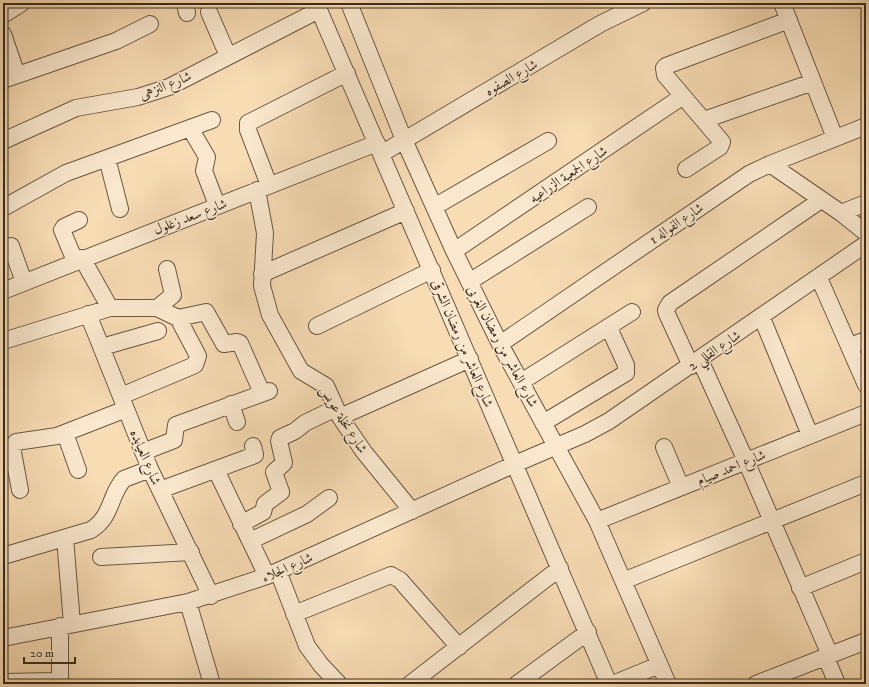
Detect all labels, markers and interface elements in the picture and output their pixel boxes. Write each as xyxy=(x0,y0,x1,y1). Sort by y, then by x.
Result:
street label: شارع الصفوه xyxy=(482,56,542,102)
street label: شارع النزهى xyxy=(137,67,195,106)
street label: شارع الجمعية الزراعيه xyxy=(526,142,612,209)
street label: شارع سعد زغلول xyxy=(151,195,231,241)
street label: شارع الفواله 1 xyxy=(646,199,708,250)
street label: شارع العاشر من رمضان الشرقى xyxy=(425,277,497,411)
street label: شارع العاشر من رمضان الغربى xyxy=(460,282,542,412)
street label: شارع القللي 2 xyxy=(685,327,746,378)
street label: شارع نخلة عويس xyxy=(313,382,371,458)
street label: شارع العيايده xyxy=(123,427,165,489)
street label: شارع احمد صيام xyxy=(694,446,770,493)
street label: شارع الجلاء xyxy=(259,549,317,589)
scale bar xyxy=(24,639,75,665)
text: 20 m xyxy=(30,646,54,661)

